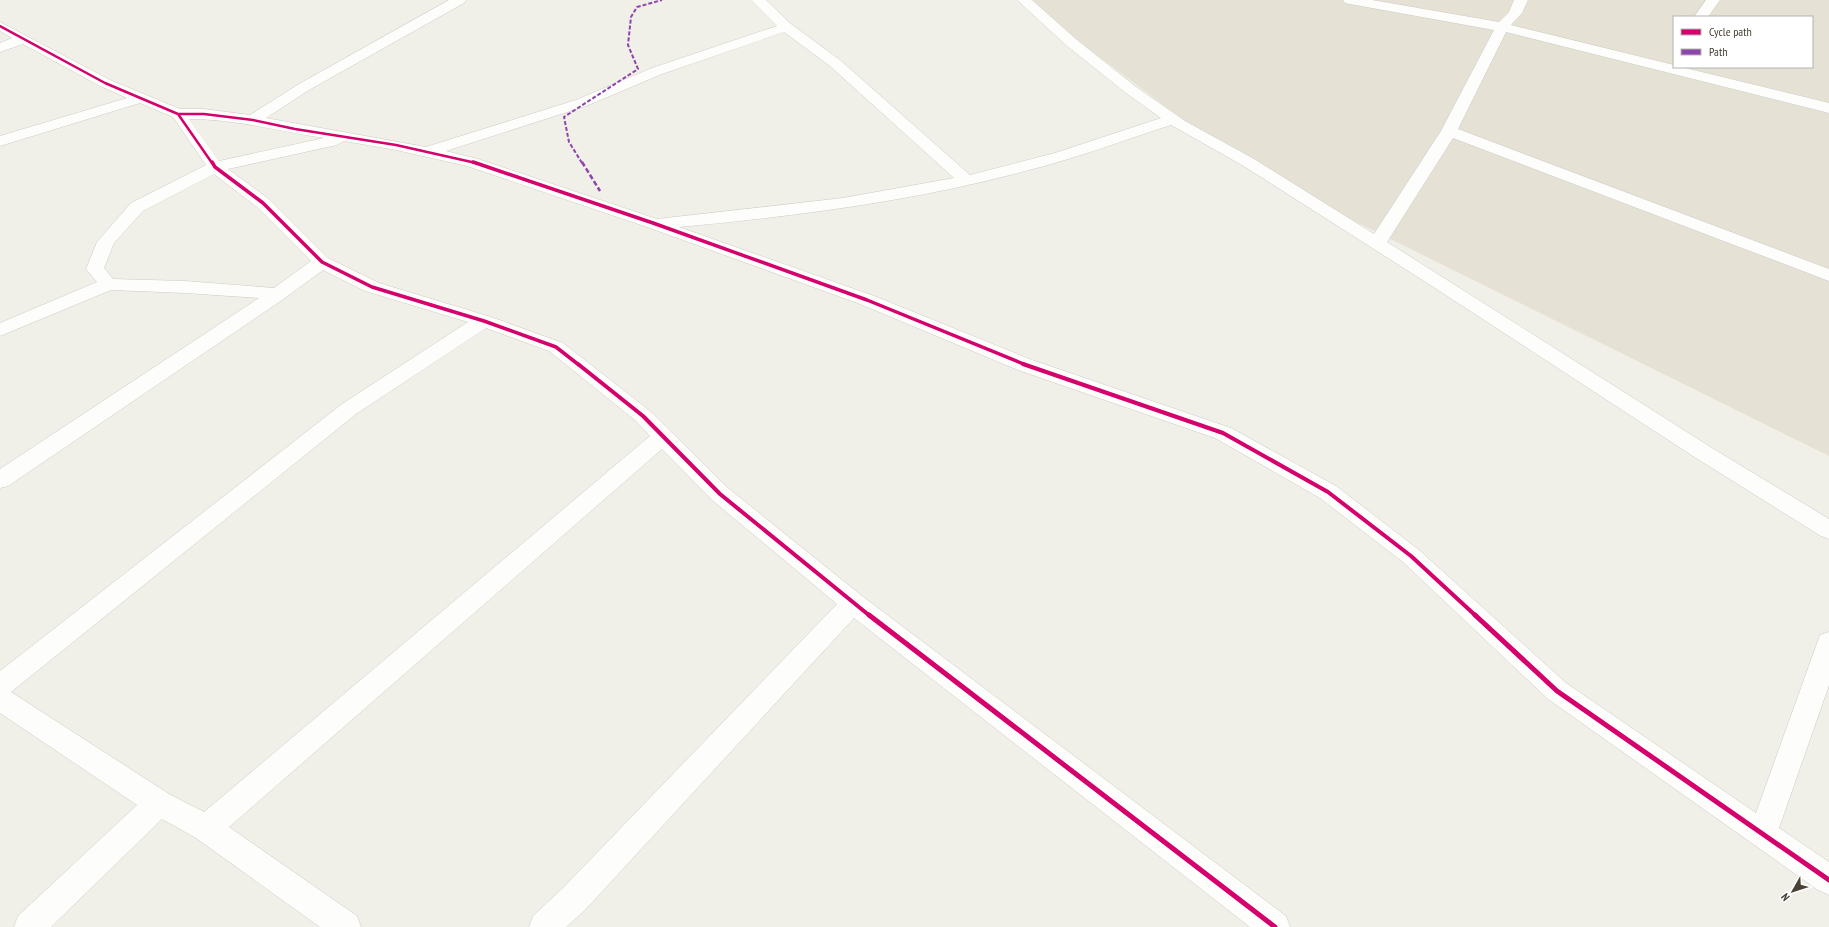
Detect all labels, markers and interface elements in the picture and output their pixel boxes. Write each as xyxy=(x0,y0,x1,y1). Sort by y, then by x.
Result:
legend xyxy=(1673,16,1813,68)
text: Cycle path xyxy=(1709,24,1752,39)
text: Path xyxy=(1709,44,1727,59)
north arrow xyxy=(1773,871,1813,911)
text: N xyxy=(1778,891,1793,904)

